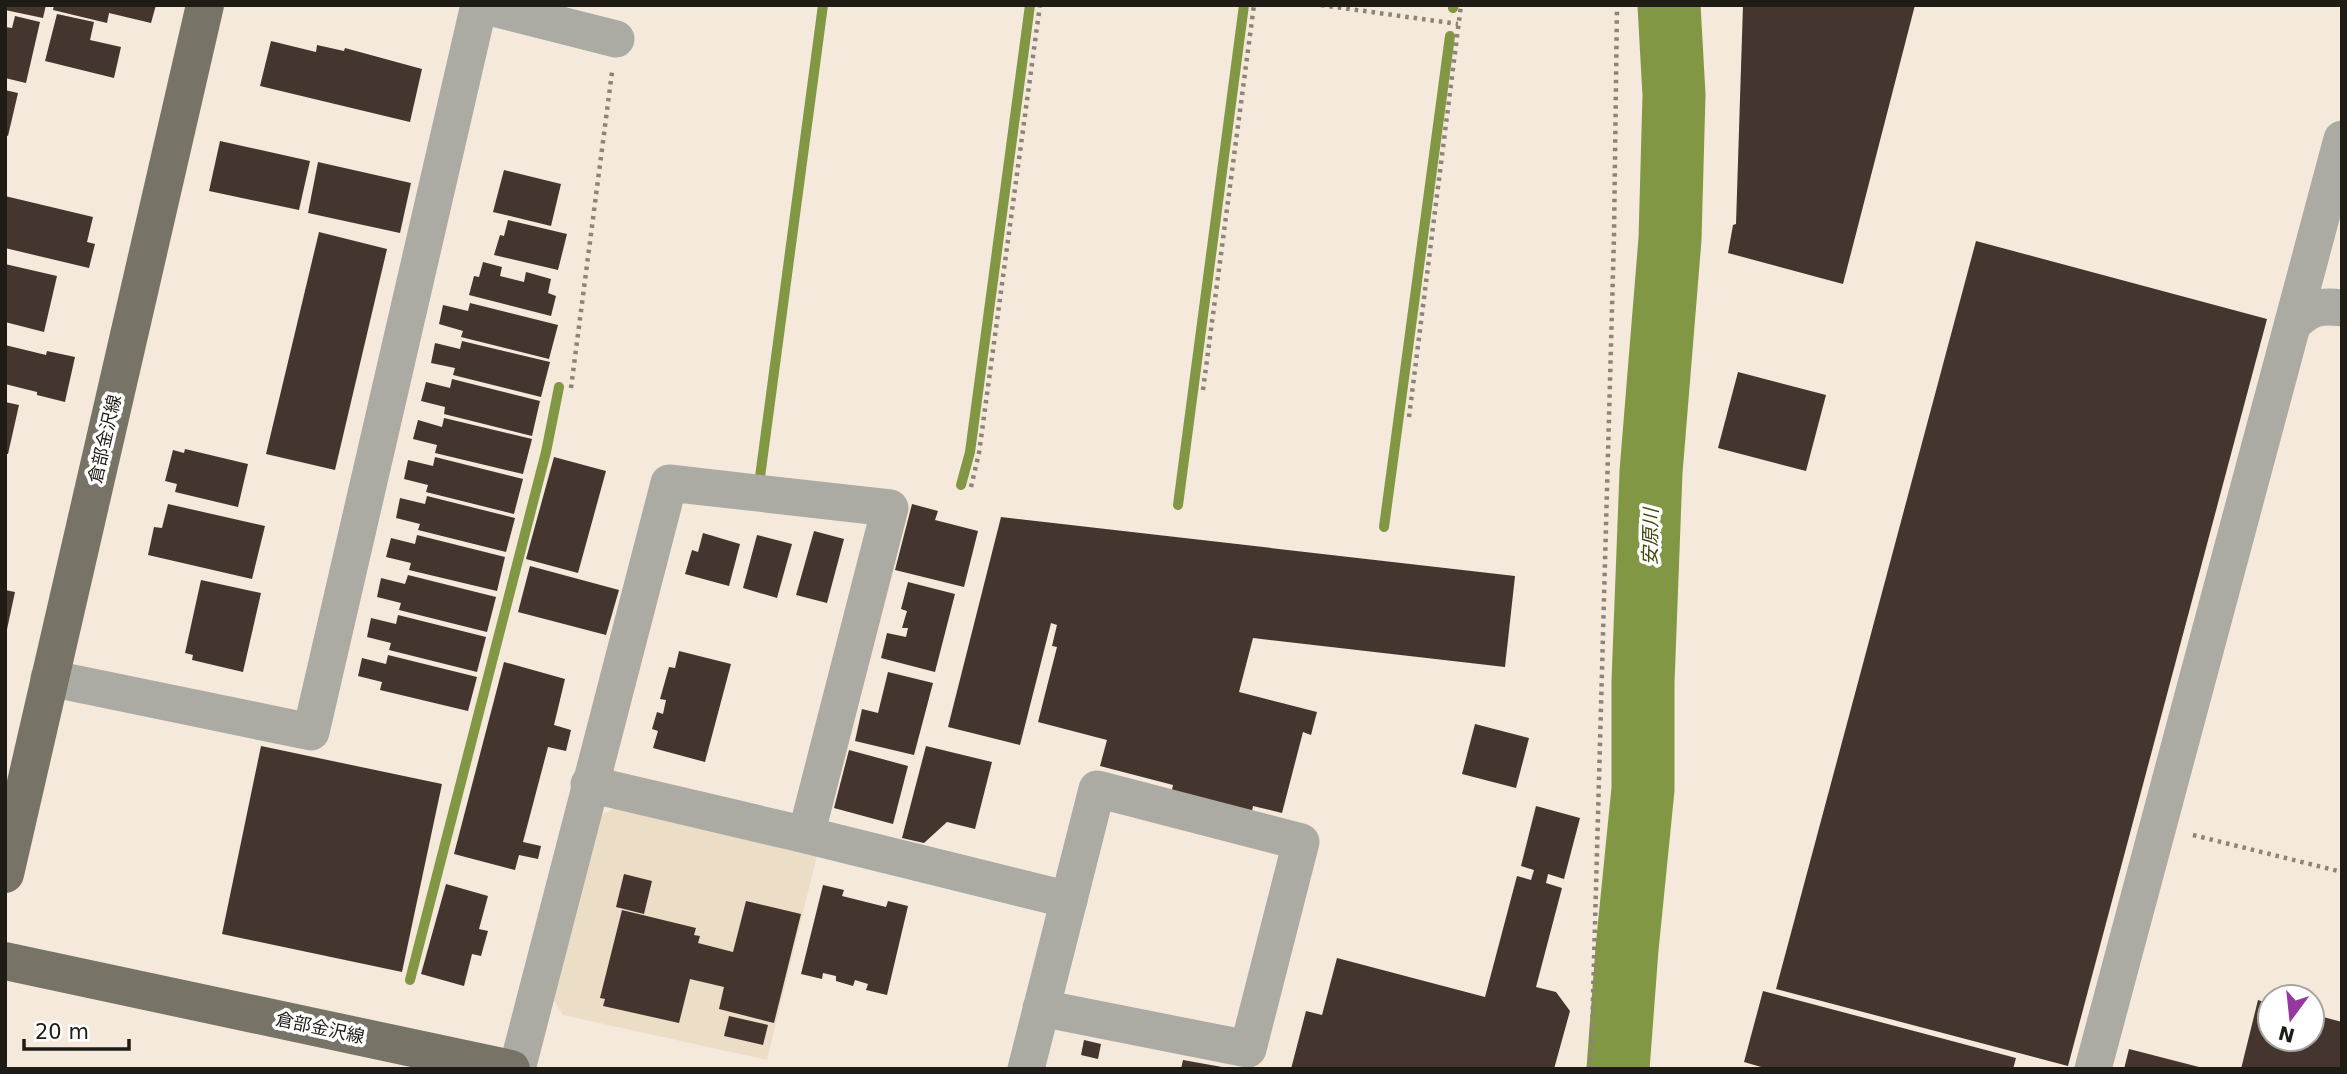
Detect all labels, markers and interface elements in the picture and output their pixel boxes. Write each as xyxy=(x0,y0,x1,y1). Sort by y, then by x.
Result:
street label: 倉部金沢線 xyxy=(84,393,125,485)
water label: 安原川 xyxy=(1639,506,1662,566)
north arrow xyxy=(2256,983,2326,1053)
scale bar xyxy=(24,1007,130,1052)
street label: 倉部金沢線 xyxy=(274,1008,366,1047)
text: 20 m xyxy=(35,1020,89,1044)
text: N xyxy=(2276,1022,2297,1047)

